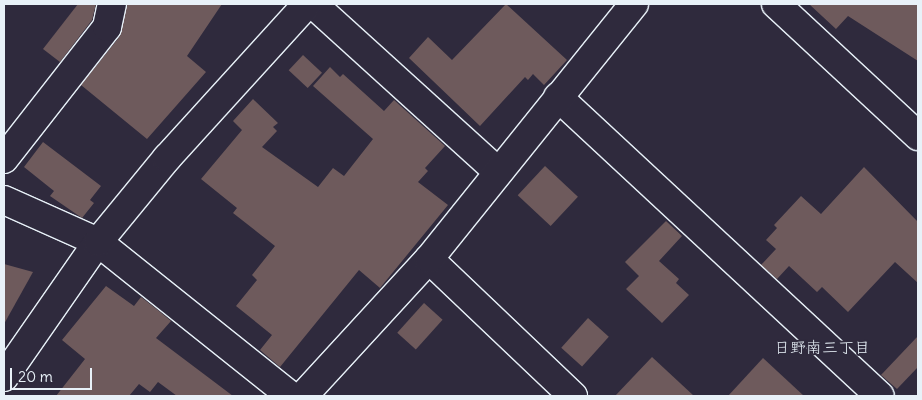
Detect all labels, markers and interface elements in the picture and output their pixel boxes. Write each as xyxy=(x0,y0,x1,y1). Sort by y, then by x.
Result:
district label: 日野南三丁目 xyxy=(774,337,870,357)
scale bar xyxy=(12,358,95,390)
text: 20 m xyxy=(18,367,53,386)

